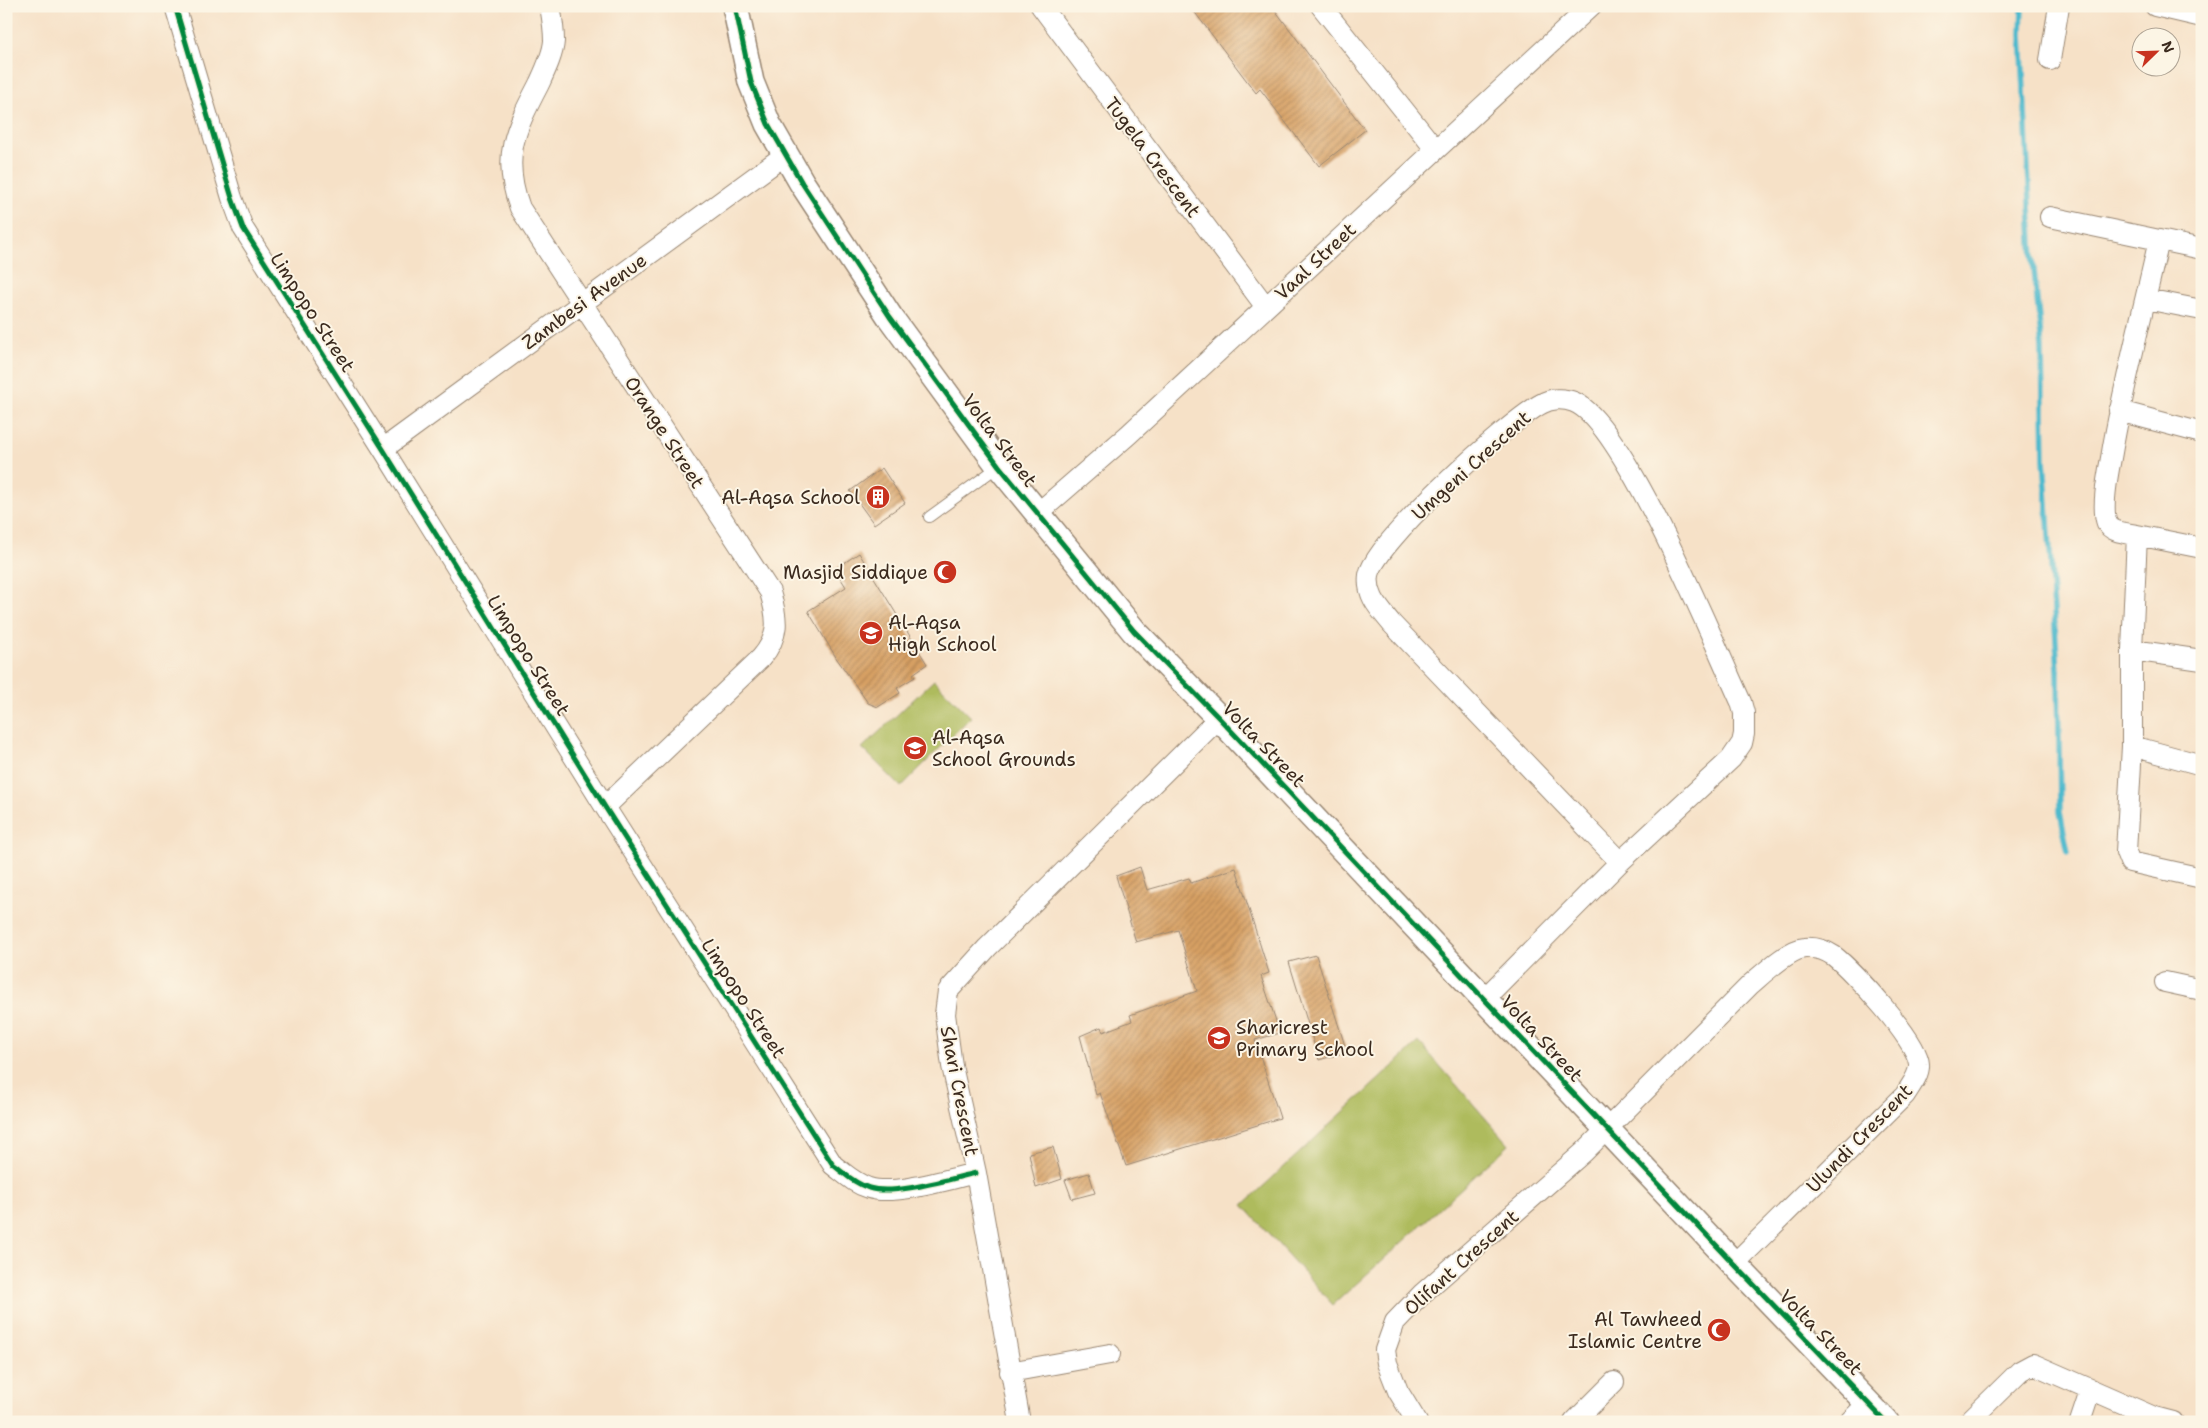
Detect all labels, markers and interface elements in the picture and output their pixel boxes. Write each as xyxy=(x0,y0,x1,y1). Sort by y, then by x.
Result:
north arrow xyxy=(2130,28,2180,78)
text: N xyxy=(2158,38,2178,56)
street label: Tugela Crescent xyxy=(1099,92,1206,223)
street label: Vaal Street xyxy=(1269,217,1361,306)
street label: Limpopo Street xyxy=(264,248,361,377)
street label: Zambesi Avenue xyxy=(517,248,652,355)
street label: Orange Street xyxy=(619,371,710,493)
street label: Volta Street xyxy=(956,389,1043,492)
street label: Umgeni Crescent xyxy=(1406,405,1536,526)
building icon: Al-Aqsa School xyxy=(865,484,891,510)
place label: Al-Aqsa School xyxy=(721,485,860,510)
mosque icon: Masjid Siddique xyxy=(932,559,958,585)
place label: Masjid Siddique xyxy=(783,560,928,585)
street label: Limpopo Street xyxy=(481,590,576,720)
place label: Al-Aqsa High School xyxy=(888,610,997,657)
school or university icon: Al-Aqsa High School xyxy=(858,620,884,646)
street label: Volta Street xyxy=(1216,696,1311,793)
place label: Al-Aqsa School Grounds xyxy=(932,725,1076,772)
school or university icon: Al-Aqsa School Grounds xyxy=(902,735,928,761)
street label: Limpopo Street xyxy=(695,934,792,1063)
street label: Volta Street xyxy=(1495,989,1588,1087)
place label: Sharicrest Primary School xyxy=(1236,1015,1374,1062)
street label: Shari Crescent xyxy=(935,1024,984,1158)
school or university icon: Sharicrest Primary School xyxy=(1206,1025,1232,1051)
street label: Ulundi Crescent xyxy=(1801,1078,1918,1198)
street label: Olifant Crescent xyxy=(1398,1204,1524,1321)
street label: Volta Street xyxy=(1773,1284,1868,1381)
place label: Al Tawheed Islamic Centre xyxy=(1568,1307,1702,1354)
mosque icon: Al Tawheed Islamic Centre xyxy=(1706,1317,1732,1343)

